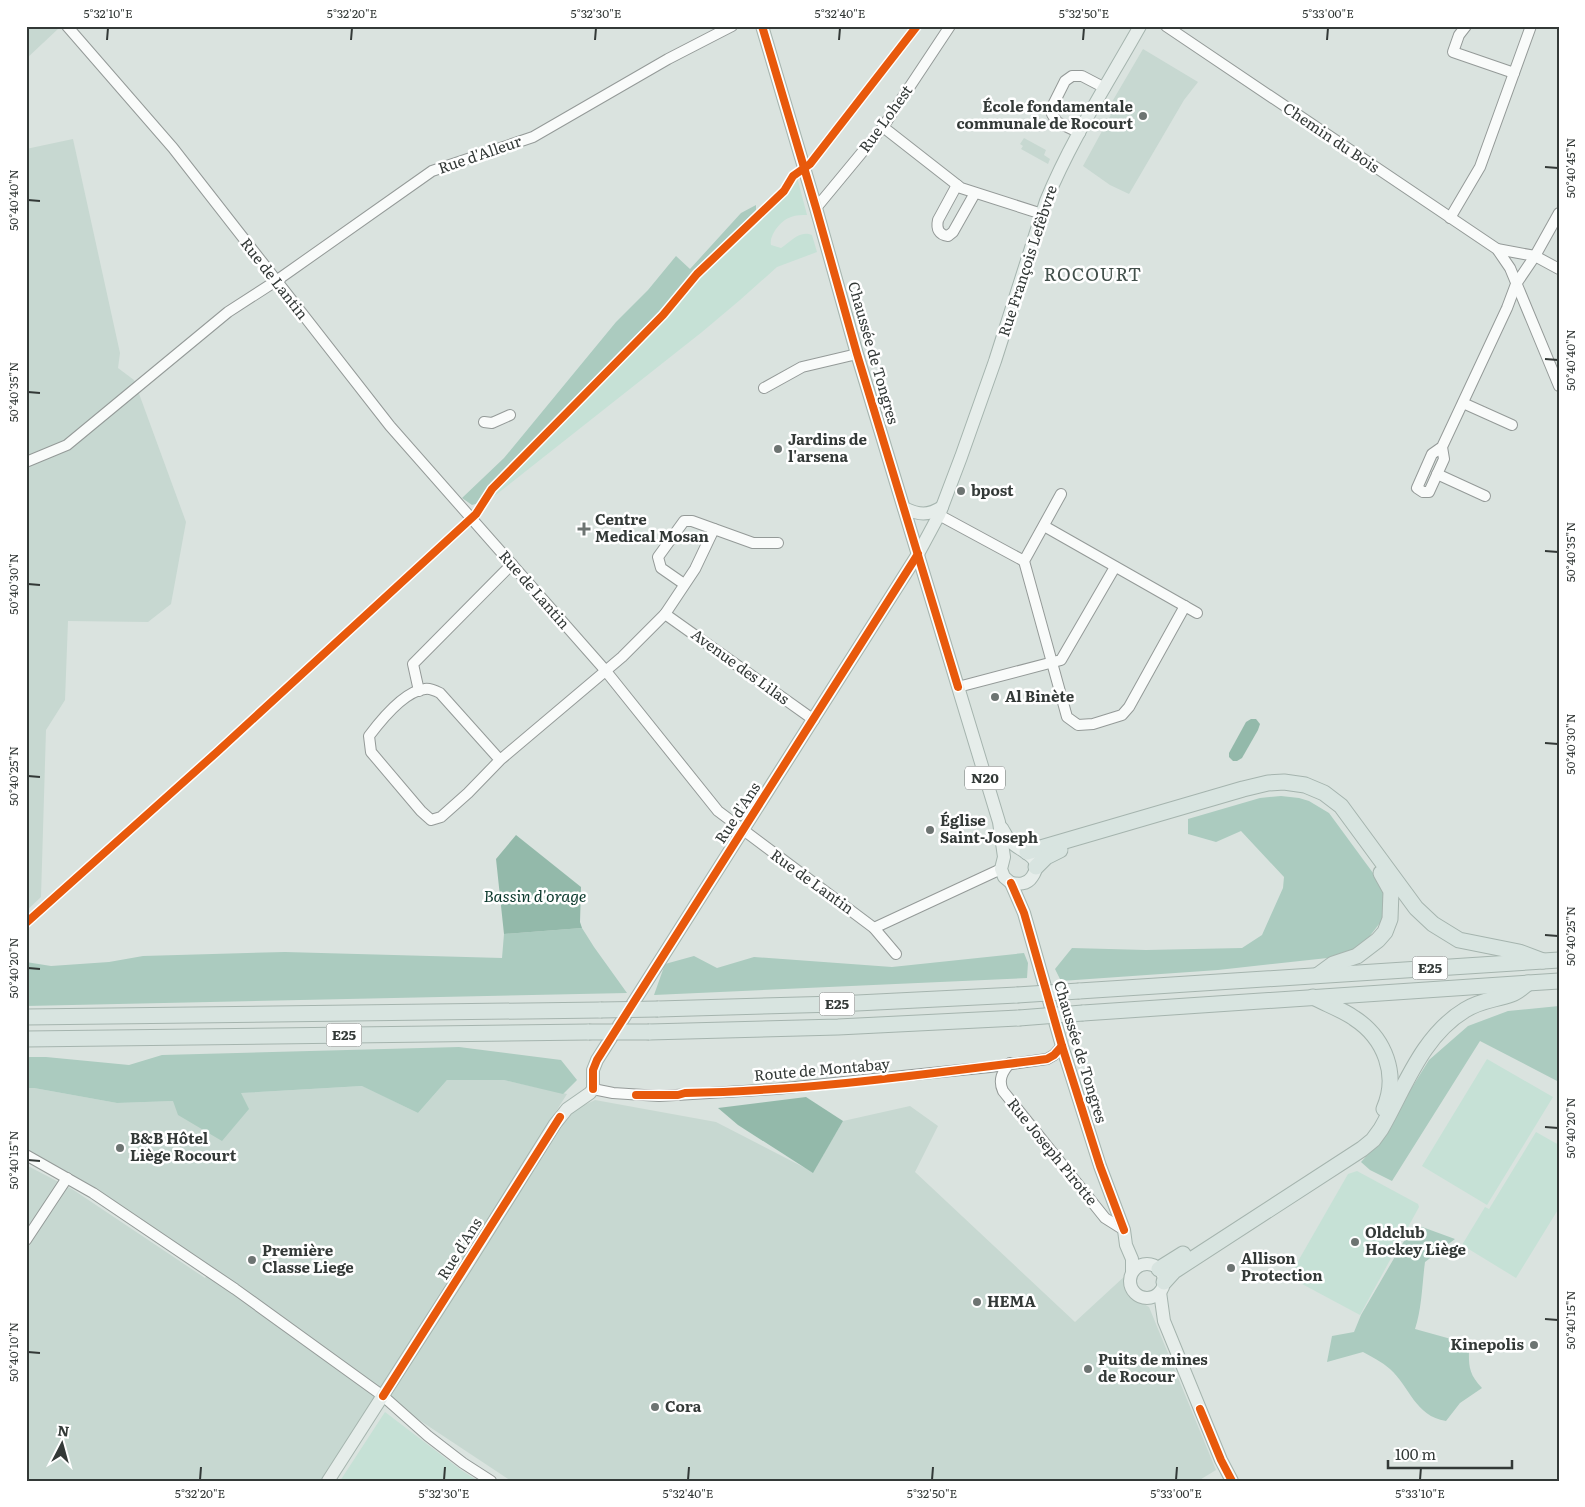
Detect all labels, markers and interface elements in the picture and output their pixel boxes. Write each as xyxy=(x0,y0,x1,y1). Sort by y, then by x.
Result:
text: 5°32'10"E xyxy=(83,4,133,22)
text: 5°32'20"E xyxy=(327,4,378,22)
text: 5°32'30"E xyxy=(571,4,622,22)
text: 5°32'40"E xyxy=(815,4,866,22)
text: 5°32'50"E xyxy=(1059,4,1110,22)
text: 5°33'00"E xyxy=(1302,4,1354,22)
street label: Rue Lohest xyxy=(852,80,917,157)
place label: École fondamentale communale de Rocourt xyxy=(956,94,1133,134)
street label: Chemin du Bois xyxy=(1279,96,1385,178)
marker: École fondamentale communale de Rocourt xyxy=(1137,110,1149,122)
street label: Rue d'Alleur xyxy=(435,129,524,179)
text: 50°40'45"N xyxy=(1561,138,1579,198)
text: 50°40'40"N xyxy=(4,169,22,231)
street label: Rue François Lefèbvre xyxy=(991,182,1062,339)
street label: Rue de Lantin xyxy=(236,232,315,324)
district label: ROCOURT xyxy=(1044,260,1142,287)
street label: Chaussée de Tongres xyxy=(843,278,906,427)
text: 50°40'40"N xyxy=(1561,329,1579,391)
text: 50°40'35"N xyxy=(4,362,22,422)
place label: Jardins de l'arsena xyxy=(788,427,868,467)
marker: Jardins de l'arsena xyxy=(772,443,784,455)
place label: bpost xyxy=(971,478,1014,501)
marker: bpost xyxy=(955,485,967,497)
place label: Centre Medical Mosan xyxy=(595,507,710,547)
marker: Centre Medical Mosan xyxy=(577,522,591,536)
text: 50°40'35"N xyxy=(1561,522,1579,582)
street label: Rue de Lantin xyxy=(494,544,576,634)
text: 50°40'30"N xyxy=(4,553,22,615)
street label: Avenue des Lilas xyxy=(687,622,795,709)
place label: Al Binète xyxy=(1005,684,1075,707)
marker: Al Binète xyxy=(989,691,1001,703)
text: 50°40'30"N xyxy=(1561,713,1579,775)
text: 50°40'25"N xyxy=(4,746,22,806)
road number: N20 xyxy=(965,766,1005,790)
street label: Rue d'Ans xyxy=(708,777,765,847)
place label: Église Saint-Joseph xyxy=(940,808,1038,848)
marker: Église Saint-Joseph xyxy=(924,824,936,836)
street label: Rue de Lantin xyxy=(766,843,859,919)
water label: Bassin d'orage xyxy=(484,883,586,907)
text: 50°40'25"N xyxy=(1561,906,1579,966)
text: 50°40'20"N xyxy=(4,937,22,999)
road number: E25 xyxy=(1412,956,1448,980)
street label: Chaussée de Tongres xyxy=(1049,978,1114,1126)
road number: E25 xyxy=(820,992,854,1016)
road number: E25 xyxy=(326,1024,362,1046)
street label: Route de Montabay xyxy=(753,1051,891,1086)
street label: Rue Joseph Pirotte xyxy=(1003,1092,1104,1210)
text: 50°40'20"N xyxy=(1561,1097,1579,1159)
place label: B&B Hôtel Liège Rocourt xyxy=(130,1126,237,1166)
text: 50°40'15"N xyxy=(4,1131,22,1189)
marker: B&B Hôtel Liège Rocourt xyxy=(114,1142,126,1154)
street label: Rue d'Ans xyxy=(431,1213,487,1284)
place label: Oldclub Hockey Liège xyxy=(1365,1220,1467,1260)
marker: Oldclub Hockey Liège xyxy=(1349,1236,1361,1248)
place label: Première Classe Liege xyxy=(262,1238,354,1278)
place label: Allison Protection xyxy=(1241,1246,1323,1286)
marker: Première Classe Liege xyxy=(246,1254,258,1266)
marker: Allison Protection xyxy=(1225,1262,1237,1274)
place label: HEMA xyxy=(987,1289,1036,1312)
text: 50°40'15"N xyxy=(1561,1291,1579,1349)
marker: HEMA xyxy=(971,1296,983,1308)
text: 50°40'10"N xyxy=(4,1322,22,1382)
place label: Kinepolis xyxy=(1451,1332,1525,1355)
marker: Kinepolis xyxy=(1528,1339,1540,1351)
place label: Puits de mines de Rocour xyxy=(1098,1347,1208,1387)
marker: Puits de mines de Rocour xyxy=(1082,1363,1094,1375)
place label: Cora xyxy=(665,1394,702,1417)
marker: Cora xyxy=(649,1401,661,1413)
north arrow xyxy=(38,1420,88,1470)
text: N xyxy=(57,1420,71,1441)
scale bar xyxy=(1388,1437,1511,1469)
text: 100 m xyxy=(1395,1442,1436,1465)
text: 5°32'20"E xyxy=(175,1484,226,1502)
text: 5°32'30"E xyxy=(419,1484,470,1502)
text: 5°32'40"E xyxy=(663,1484,714,1502)
text: 5°32'50"E xyxy=(907,1484,958,1502)
text: 5°33'00"E xyxy=(1150,1484,1202,1502)
text: 5°33'10"E xyxy=(1395,1484,1445,1502)

